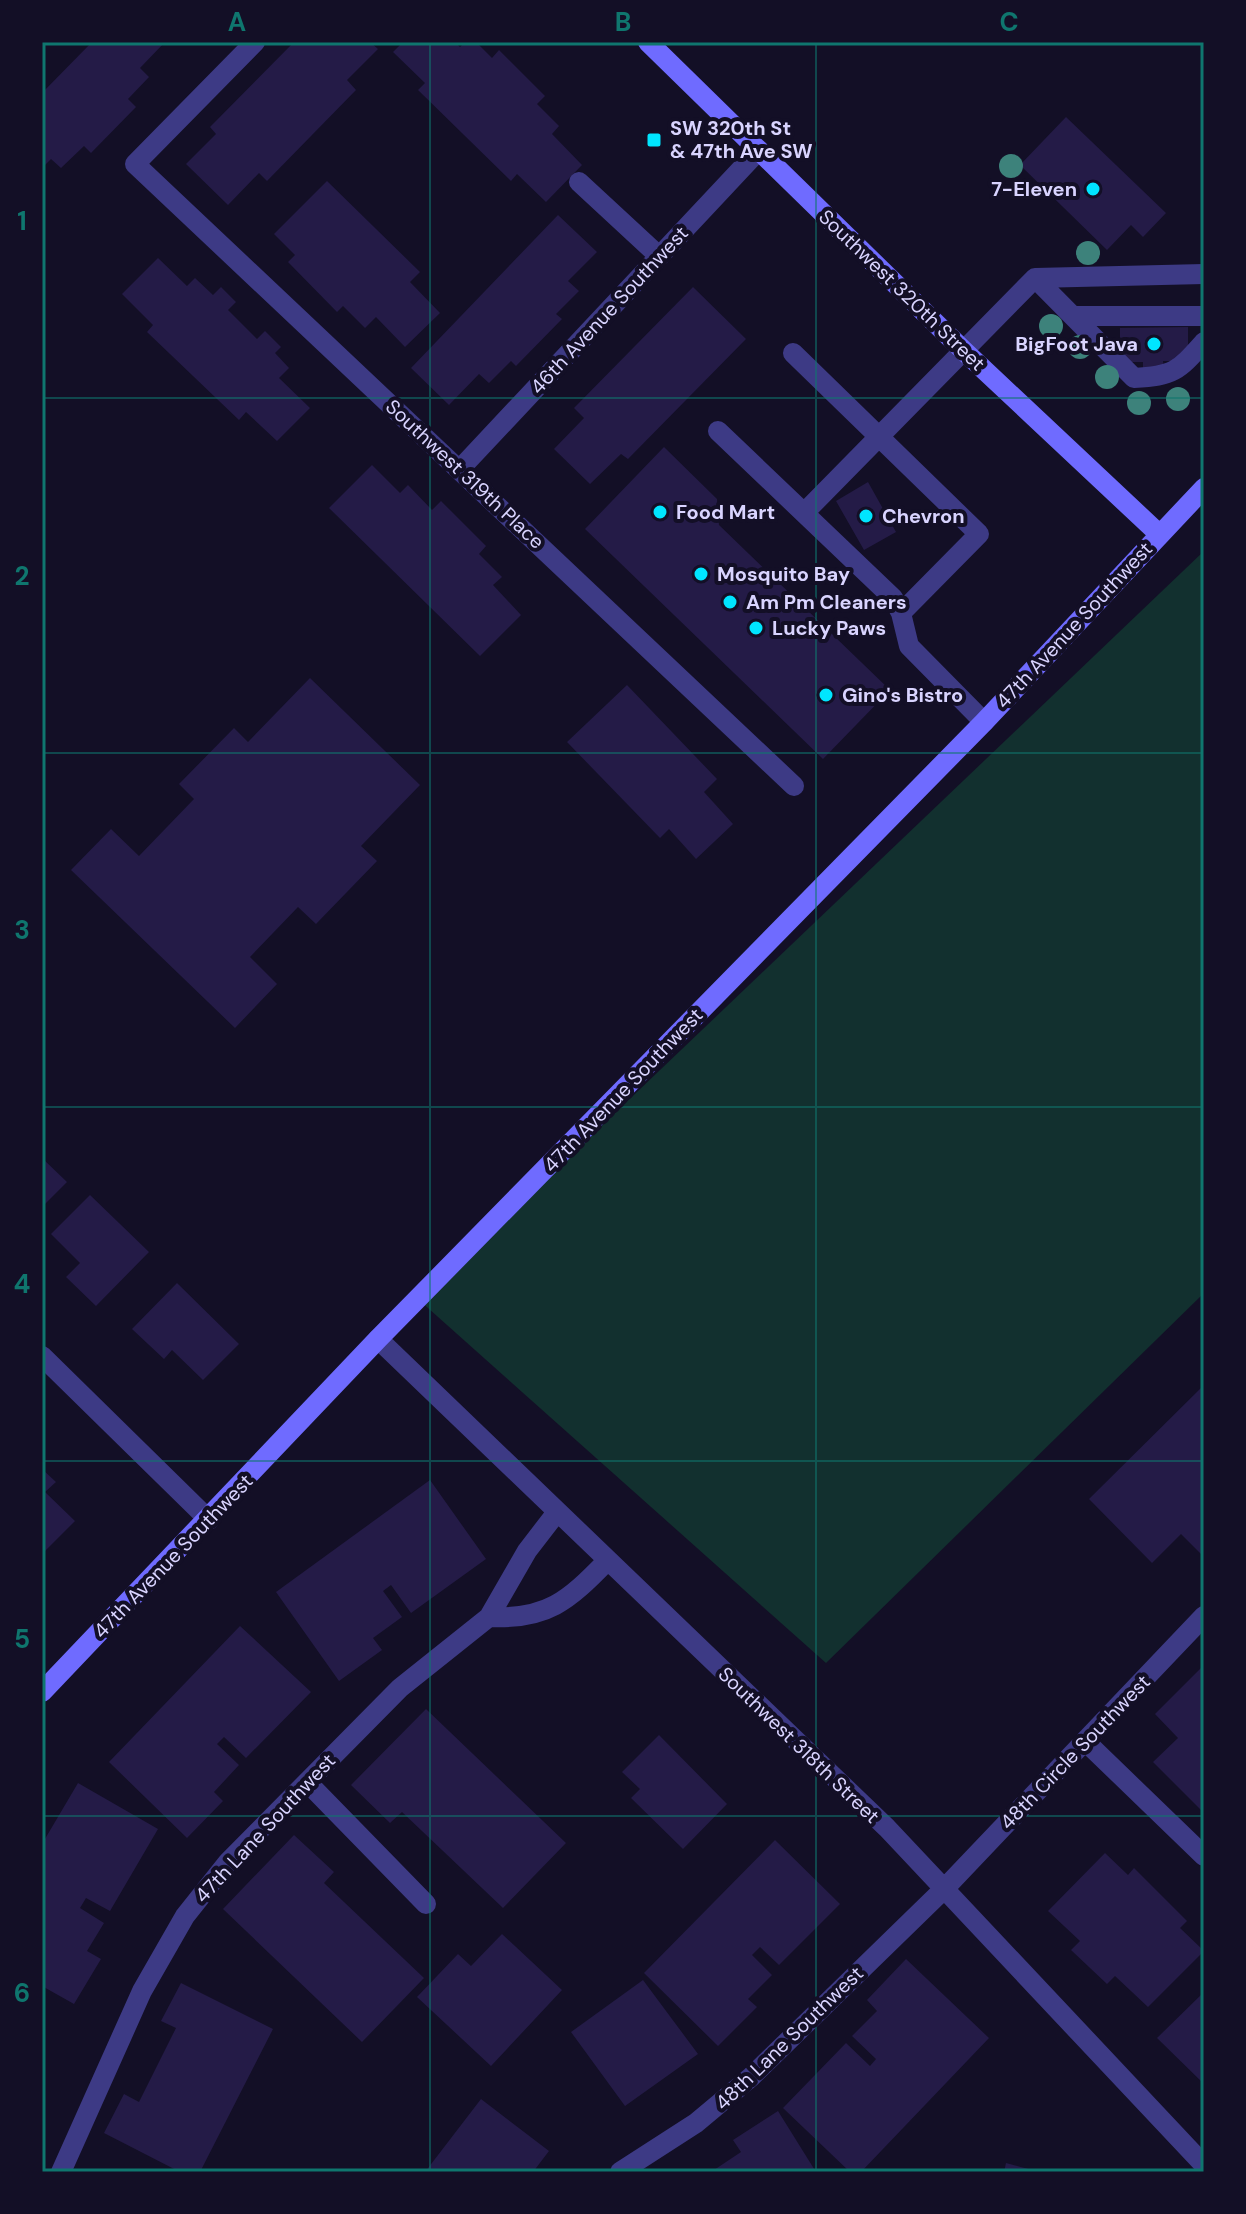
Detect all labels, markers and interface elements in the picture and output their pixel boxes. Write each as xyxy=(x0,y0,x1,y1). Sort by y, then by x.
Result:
text: A xyxy=(228,5,246,39)
text: B xyxy=(615,5,631,39)
text: C xyxy=(999,5,1019,39)
place label: SW 320th St & 47th Ave SW xyxy=(670,115,813,164)
marker: SW 320th St & 47th Ave SW xyxy=(645,131,663,149)
place label: 7-Eleven xyxy=(991,176,1077,202)
marker: 7-Eleven xyxy=(1084,180,1102,198)
text: 1 xyxy=(17,204,27,238)
street label: Southwest 320th Street xyxy=(813,204,991,376)
street label: 46th Avenue Southwest xyxy=(524,220,694,400)
place label: BigFoot Java xyxy=(1015,331,1138,357)
marker: BigFoot Java xyxy=(1145,335,1163,353)
street label: Southwest 319th Place xyxy=(380,394,550,554)
place label: Food Mart xyxy=(676,499,775,525)
marker: Food Mart xyxy=(651,503,669,521)
place label: Chevron xyxy=(882,503,965,529)
marker: Chevron xyxy=(857,507,875,525)
street label: 47th Avenue Southwest xyxy=(990,536,1158,714)
text: 2 xyxy=(14,559,30,593)
place label: Mosquito Bay xyxy=(717,561,850,587)
marker: Mosquito Bay xyxy=(692,565,710,583)
place label: Am Pm Cleaners xyxy=(746,589,907,615)
marker: Am Pm Cleaners xyxy=(721,593,739,611)
place label: Lucky Paws xyxy=(772,615,886,641)
marker: Lucky Paws xyxy=(747,619,765,637)
place label: Gino's Bistro xyxy=(842,682,963,708)
marker: Gino's Bistro xyxy=(817,686,835,704)
text: 3 xyxy=(14,913,30,947)
street label: 47th Avenue Southwest xyxy=(538,1002,708,1178)
text: 4 xyxy=(14,1267,30,1301)
street label: 47th Avenue Southwest xyxy=(88,1468,258,1644)
text: 5 xyxy=(14,1622,30,1656)
street label: Southwest 318th Street xyxy=(713,1661,885,1829)
street label: 48th Circle Southwest xyxy=(994,1669,1156,1835)
street label: 47th Lane Southwest xyxy=(189,1748,341,1908)
street label: 48th Lane Southwest xyxy=(709,1960,869,2116)
text: 6 xyxy=(14,1976,30,2010)

